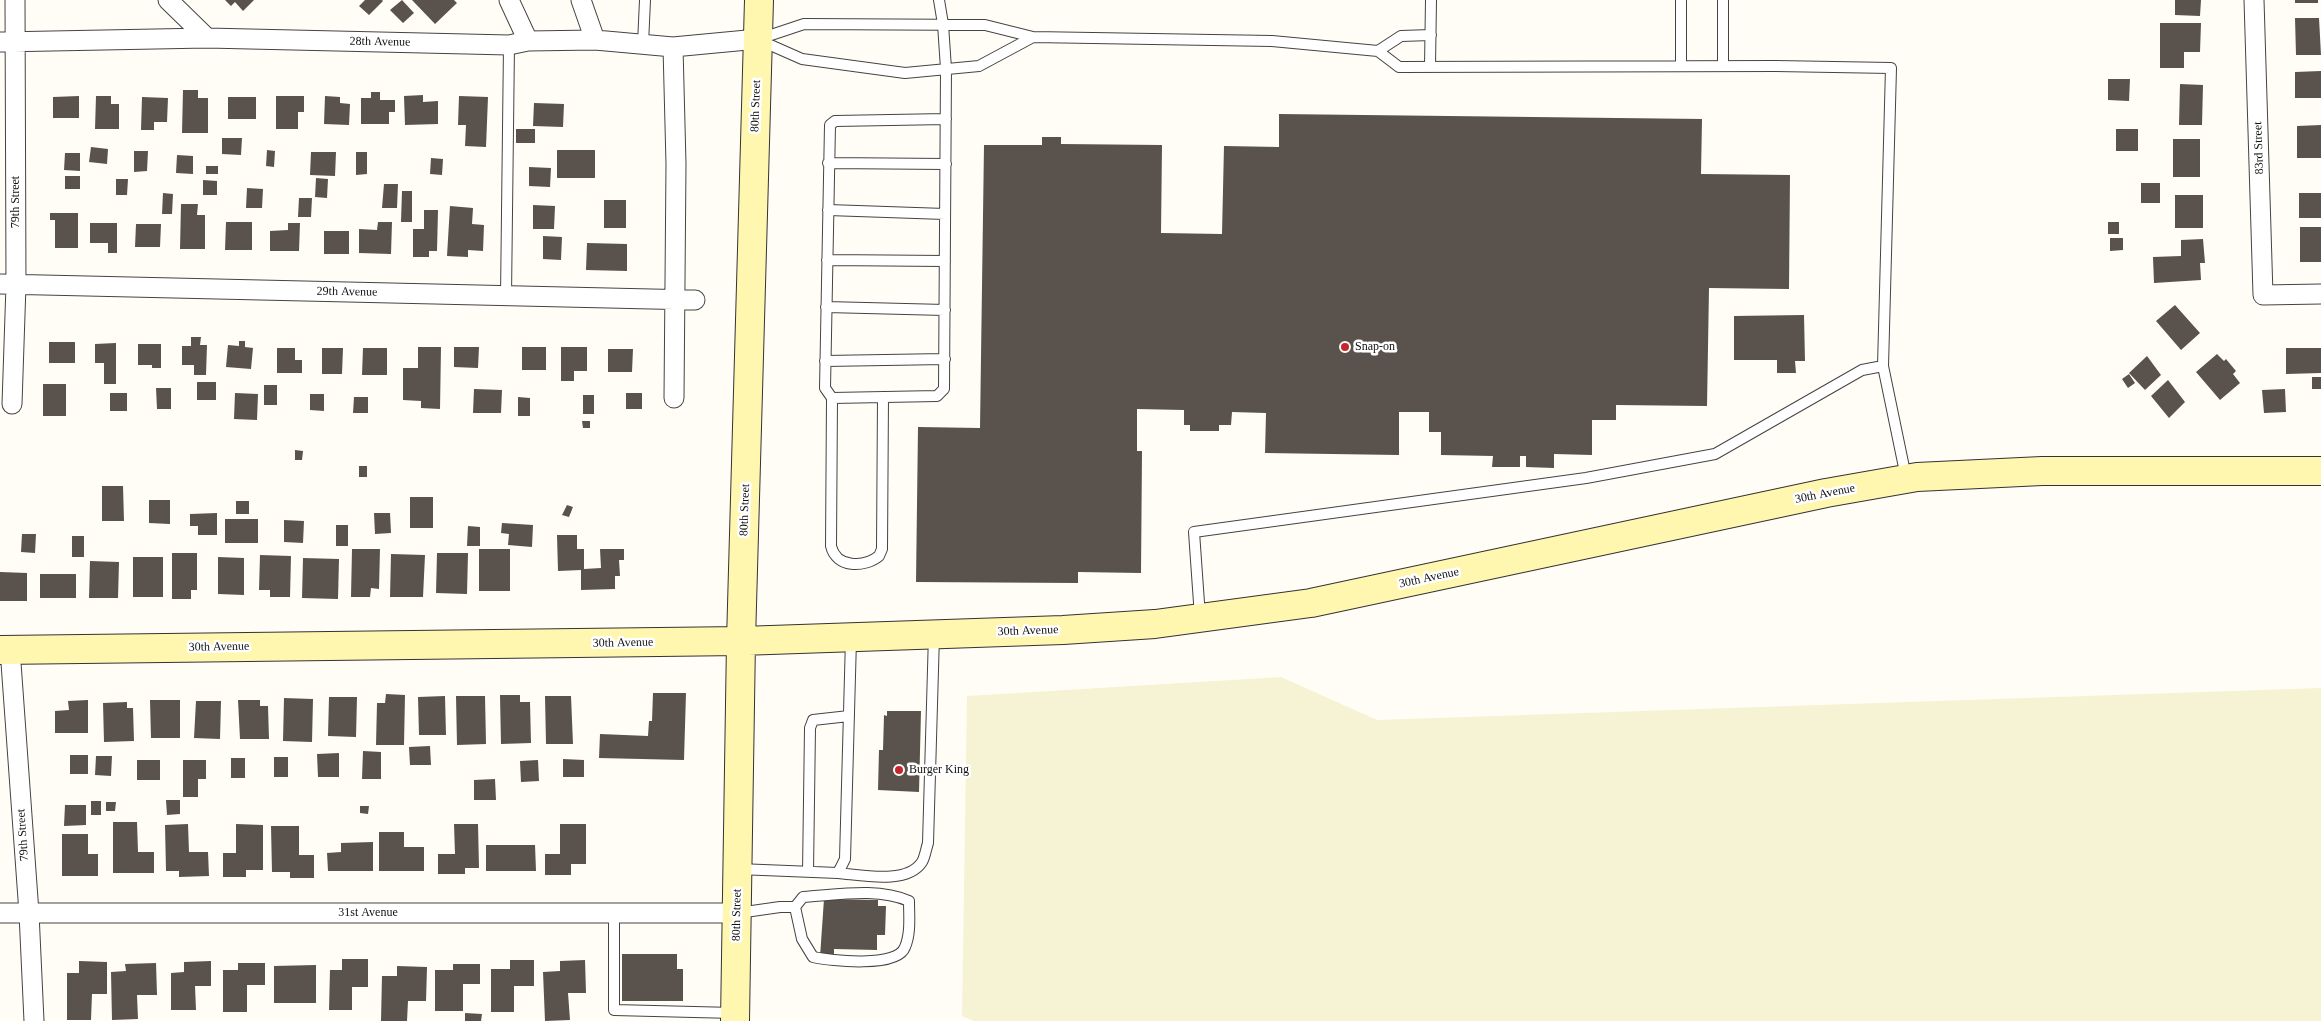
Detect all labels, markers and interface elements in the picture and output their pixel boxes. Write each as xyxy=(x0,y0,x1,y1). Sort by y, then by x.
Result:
street label: 28th Avenue xyxy=(349,34,411,50)
street label: 80th Street xyxy=(748,80,764,132)
street label: 83rd Street xyxy=(2251,121,2267,175)
street label: 79th Street xyxy=(9,176,23,228)
street label: 29th Avenue xyxy=(316,284,378,300)
place label: Snap-on xyxy=(1355,340,1395,354)
marker: Snap-on xyxy=(1339,341,1351,353)
street label: 30th Avenue xyxy=(1794,481,1856,507)
street label: 80th Street xyxy=(737,484,753,536)
street label: 30th Avenue xyxy=(1398,565,1460,591)
street label: 30th Avenue xyxy=(997,623,1059,639)
street label: 30th Avenue xyxy=(592,635,654,651)
street label: 30th Avenue xyxy=(188,639,250,655)
place label: Burger King xyxy=(909,763,969,777)
marker: Burger King xyxy=(893,764,905,776)
street label: 79th Street xyxy=(14,808,32,862)
street label: 80th Street xyxy=(729,889,745,941)
street label: 31st Avenue xyxy=(338,906,398,920)

